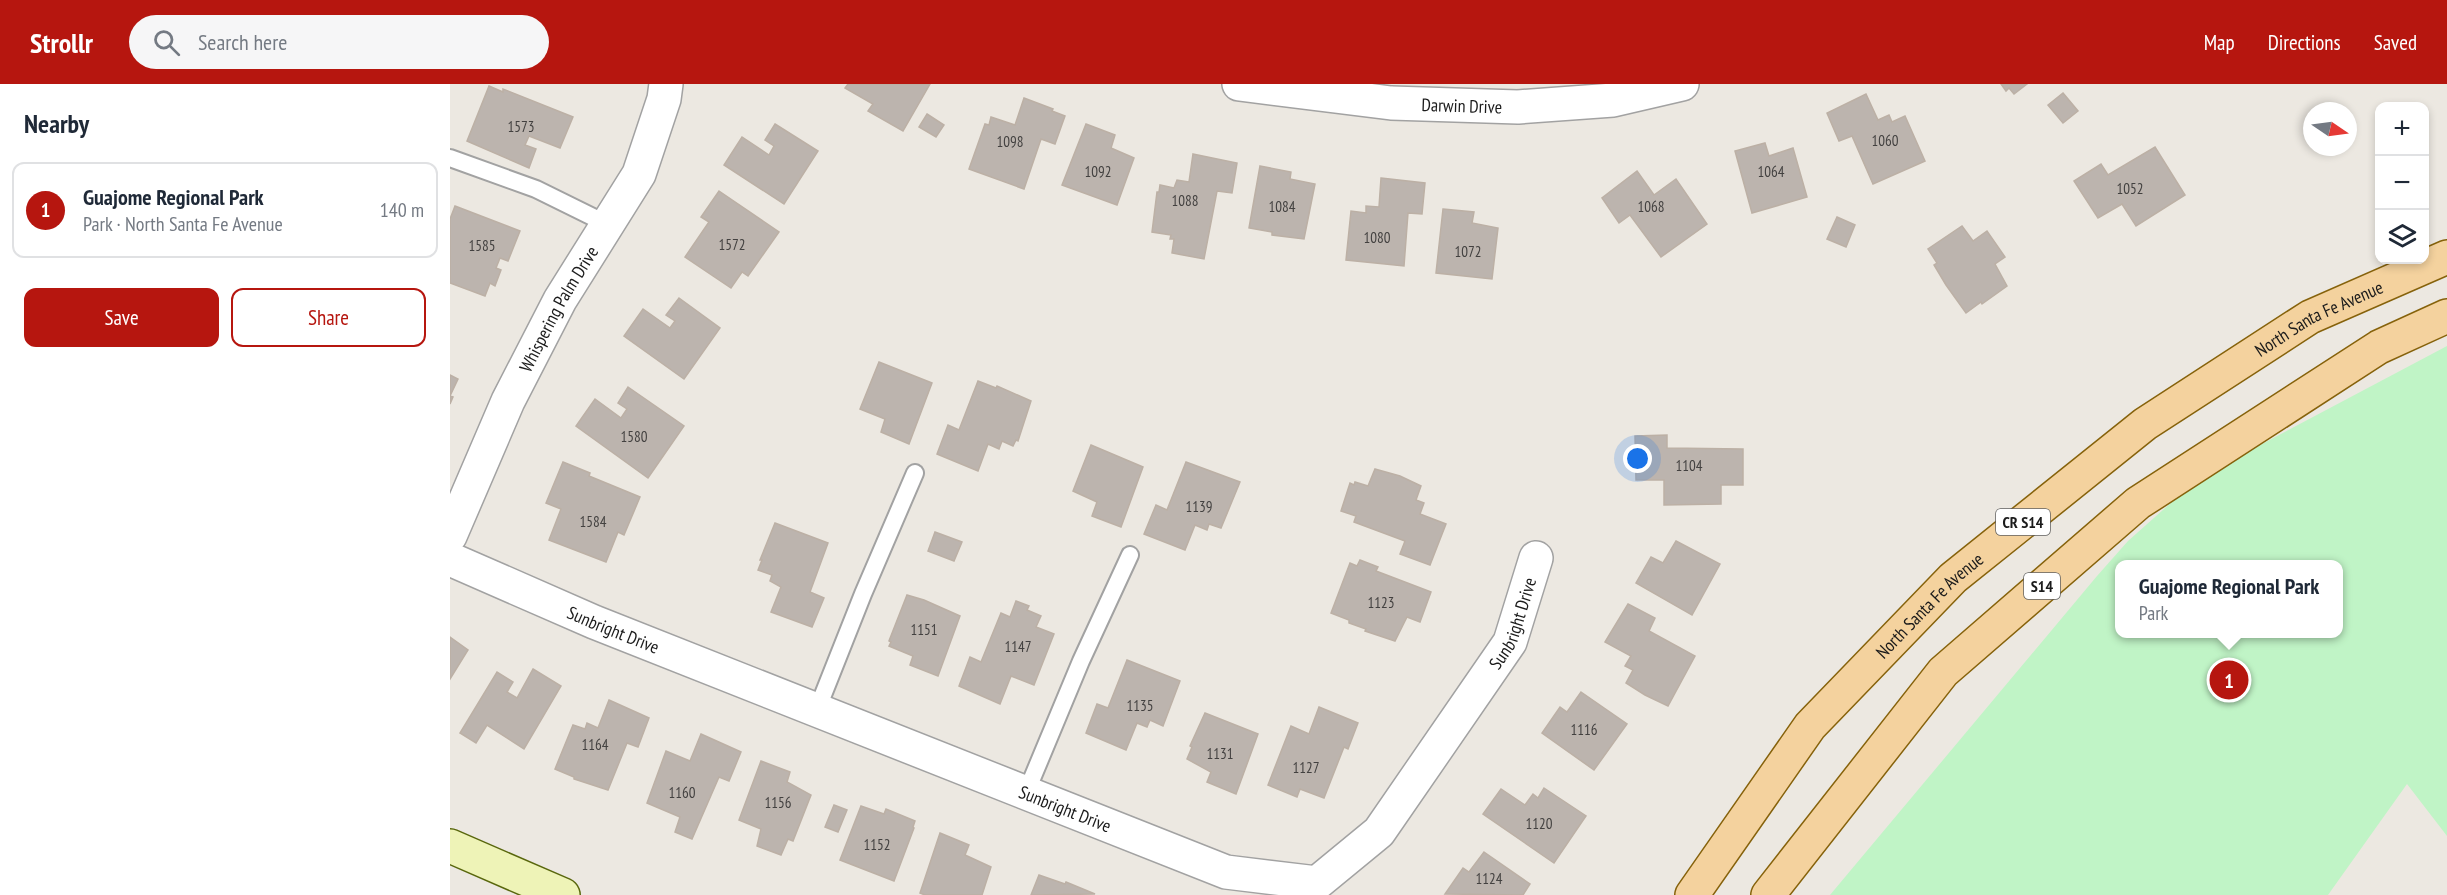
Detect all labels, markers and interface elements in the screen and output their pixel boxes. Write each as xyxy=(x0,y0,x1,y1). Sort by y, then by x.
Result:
search box xyxy=(129,15,549,69)
text: Strollr xyxy=(30,24,93,61)
icon: search xyxy=(150,26,183,59)
text: Search here xyxy=(198,28,287,56)
text: Map xyxy=(2204,29,2235,56)
text: Directions xyxy=(2268,29,2341,56)
text: Saved xyxy=(2374,29,2417,56)
street label: Darwin Drive xyxy=(1421,92,1502,118)
north arrow xyxy=(2303,102,2357,156)
map controls xyxy=(2375,102,2429,264)
button: + xyxy=(2375,102,2429,156)
text: Nearby xyxy=(24,107,89,140)
house number: 1573 xyxy=(507,117,535,136)
house number: 1060 xyxy=(1871,131,1899,150)
house number: 1098 xyxy=(996,132,1024,151)
button: − xyxy=(2375,156,2429,210)
house number: 1092 xyxy=(1084,162,1112,181)
house number: 1064 xyxy=(1757,162,1785,181)
house number: 1052 xyxy=(2116,179,2144,198)
text: Guajome Regional Park xyxy=(83,183,264,211)
house number: 1088 xyxy=(1171,191,1199,210)
text: 1 xyxy=(41,197,50,223)
text: 140 m xyxy=(380,197,424,223)
house number: 1084 xyxy=(1268,197,1296,216)
house number: 1068 xyxy=(1637,197,1665,216)
button: layers xyxy=(2375,210,2429,264)
text: Park · North Santa Fe Avenue xyxy=(83,211,283,237)
house number: 1080 xyxy=(1363,228,1391,247)
house number: 1572 xyxy=(718,235,746,254)
house number: 1585 xyxy=(468,236,496,255)
street label: Whispering Palm Drive xyxy=(514,241,603,376)
house number: 1072 xyxy=(1454,242,1482,261)
street label: North Santa Fe Avenue xyxy=(2250,275,2386,361)
button: Save xyxy=(24,288,219,347)
button: Share xyxy=(231,288,426,347)
house number: 1580 xyxy=(620,427,648,446)
your location xyxy=(1623,444,1652,473)
house number: 1104 xyxy=(1675,456,1703,475)
house number: 1139 xyxy=(1185,497,1213,516)
road number: CR S14 xyxy=(1996,509,2050,535)
house number: 1584 xyxy=(579,512,607,531)
street label: North Santa Fe Avenue xyxy=(1870,547,1988,663)
popup xyxy=(2115,560,2343,638)
text: Guajome Regional Park xyxy=(2139,572,2319,600)
road number: S14 xyxy=(2024,573,2060,599)
street label: Sunbright Drive xyxy=(1483,575,1541,673)
house number: 1123 xyxy=(1367,593,1395,612)
street label: Sunbright Drive xyxy=(564,600,663,658)
text: Park xyxy=(2139,600,2168,626)
house number: 1151 xyxy=(910,620,938,639)
house number: 1147 xyxy=(1004,637,1032,656)
pin: 1 xyxy=(2210,658,2248,702)
house number: 1135 xyxy=(1126,696,1154,715)
house number: 1116 xyxy=(1570,720,1598,739)
house number: 1164 xyxy=(581,735,609,754)
house number: 1131 xyxy=(1206,744,1234,763)
house number: 1127 xyxy=(1292,758,1320,777)
street label: Sunbright Drive xyxy=(1016,780,1115,837)
house number: 1160 xyxy=(668,783,696,802)
house number: 1156 xyxy=(764,793,792,812)
house number: 1120 xyxy=(1525,814,1553,833)
house number: 1152 xyxy=(863,835,891,854)
house number: 1124 xyxy=(1475,869,1503,888)

